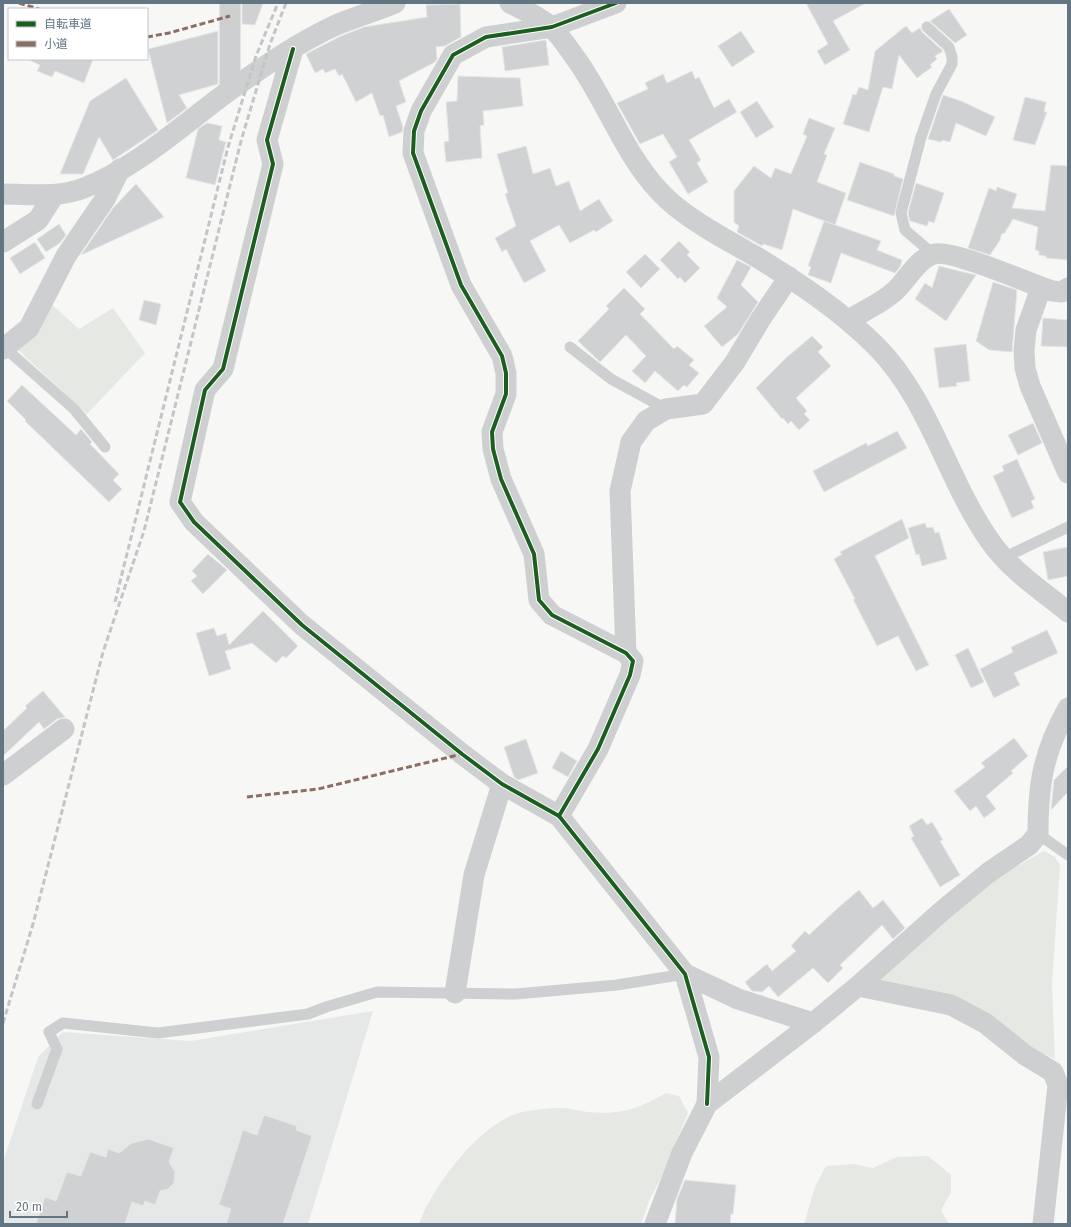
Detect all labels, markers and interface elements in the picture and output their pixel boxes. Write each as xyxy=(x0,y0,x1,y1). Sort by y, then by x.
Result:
legend xyxy=(8,8,148,60)
text: 自転車道 xyxy=(44,17,92,31)
text: 小道 xyxy=(44,37,68,51)
scale bar xyxy=(10,1193,67,1219)
text: 20 m xyxy=(16,1200,42,1214)

